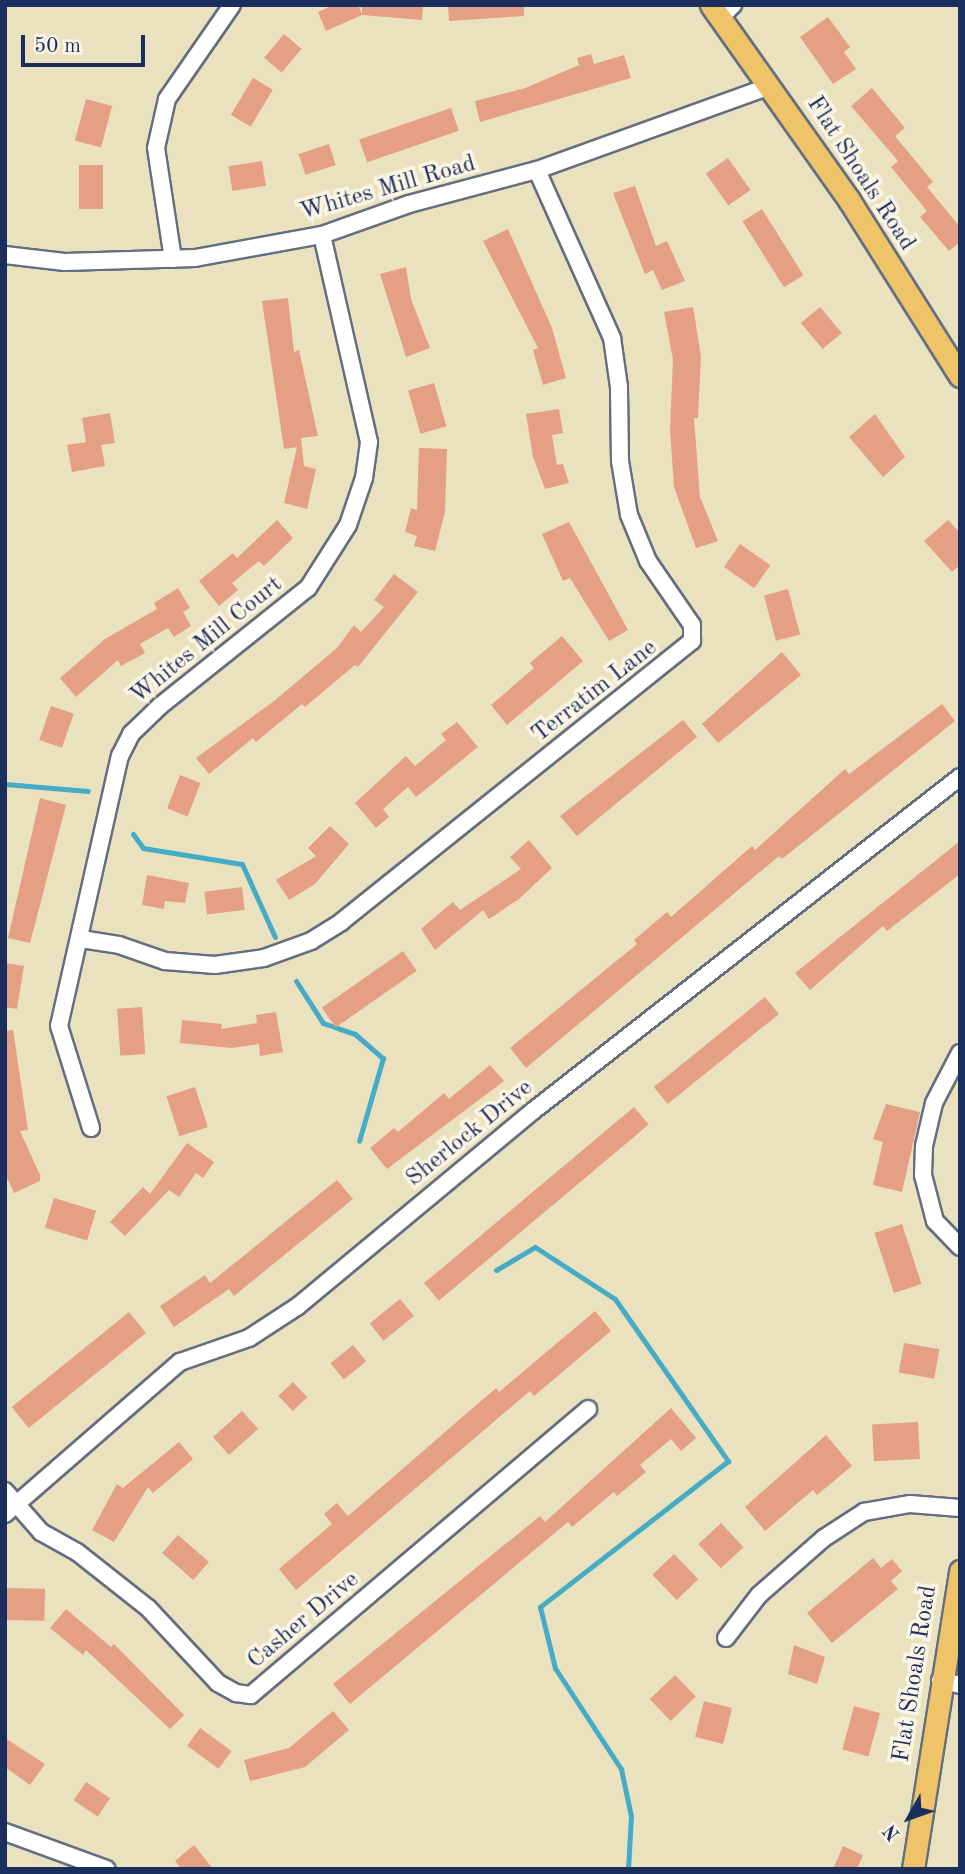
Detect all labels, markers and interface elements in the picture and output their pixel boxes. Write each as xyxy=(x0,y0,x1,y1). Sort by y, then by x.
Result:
scale bar xyxy=(24,21,149,65)
text: 50 m xyxy=(34,36,81,57)
street label: Flat Shoals Road xyxy=(799,91,921,257)
street label: Whites Mill Road xyxy=(297,150,479,228)
street label: Whites Mill Court xyxy=(125,571,289,711)
street label: Terratim Lane xyxy=(527,634,663,750)
street label: Sherlock Drive xyxy=(401,1074,539,1194)
street label: Casher Drive xyxy=(242,1566,366,1676)
street label: Flat Shoals Road xyxy=(888,1584,944,1764)
north arrow xyxy=(874,1783,944,1853)
text: N xyxy=(881,1820,904,1843)

